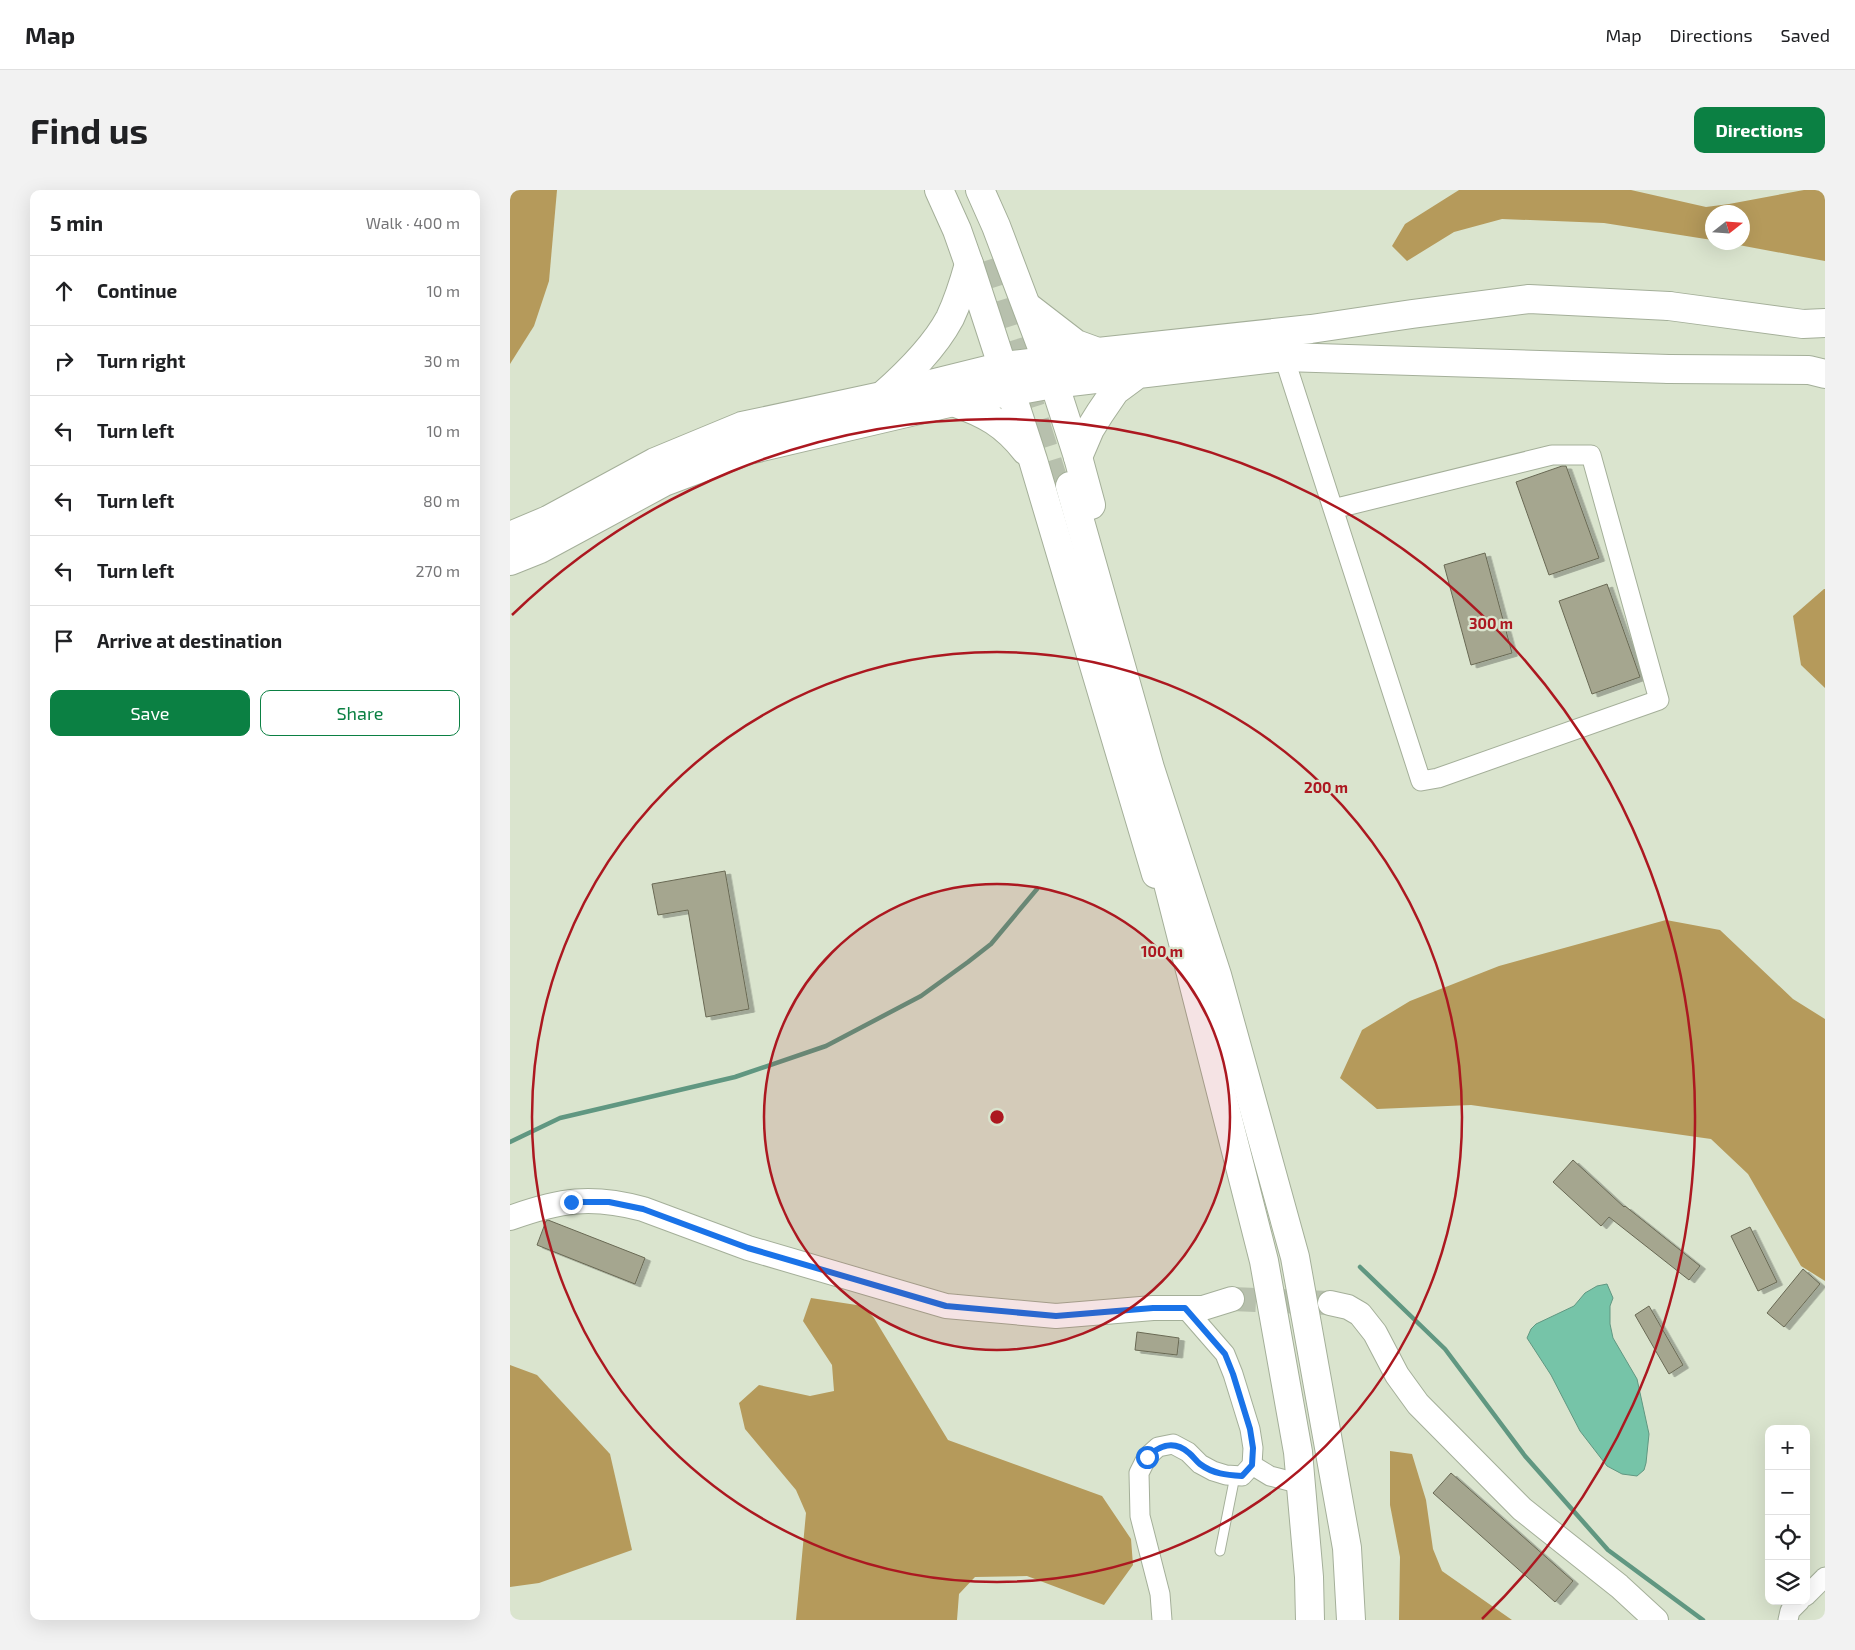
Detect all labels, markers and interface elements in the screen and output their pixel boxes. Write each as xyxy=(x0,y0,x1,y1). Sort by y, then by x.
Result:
text: Map xyxy=(25,20,75,49)
text: Map xyxy=(1605,24,1642,46)
text: Directions xyxy=(1670,24,1753,46)
text: Saved xyxy=(1781,24,1830,46)
button: Directions xyxy=(1694,107,1825,153)
text: Find us xyxy=(30,109,148,151)
north arrow xyxy=(1705,205,1750,250)
text: 5 min xyxy=(50,210,103,235)
text: Walk · 400 m xyxy=(366,213,460,232)
icon: ahead xyxy=(50,277,78,305)
text: Continue xyxy=(97,279,177,302)
text: 10 m xyxy=(426,281,460,300)
icon: right xyxy=(50,347,78,375)
text: Turn right xyxy=(97,349,185,372)
text: 30 m xyxy=(424,351,460,370)
icon: left xyxy=(50,417,78,445)
text: Turn left xyxy=(97,419,174,442)
text: 10 m xyxy=(426,421,460,440)
icon: left xyxy=(50,487,78,515)
text: Turn left xyxy=(97,489,174,512)
text: 80 m xyxy=(423,491,460,510)
icon: left xyxy=(50,557,78,585)
text: Turn left xyxy=(97,559,174,582)
text: 270 m xyxy=(416,561,460,580)
text: 300 m xyxy=(1469,614,1513,632)
icon: arrive xyxy=(50,627,78,655)
text: Arrive at destination xyxy=(97,629,282,652)
button: Save xyxy=(50,690,250,736)
button: Share xyxy=(260,690,460,736)
text: 200 m xyxy=(1304,778,1348,796)
text: 100 m xyxy=(1141,942,1183,960)
centre of rings xyxy=(988,1108,1006,1126)
route end xyxy=(560,1191,583,1214)
map controls xyxy=(1765,1425,1810,1605)
button: + xyxy=(1765,1425,1810,1470)
route start xyxy=(1136,1446,1159,1469)
button: − xyxy=(1765,1470,1810,1515)
button: locate xyxy=(1765,1515,1810,1560)
button: layers xyxy=(1765,1560,1810,1605)

